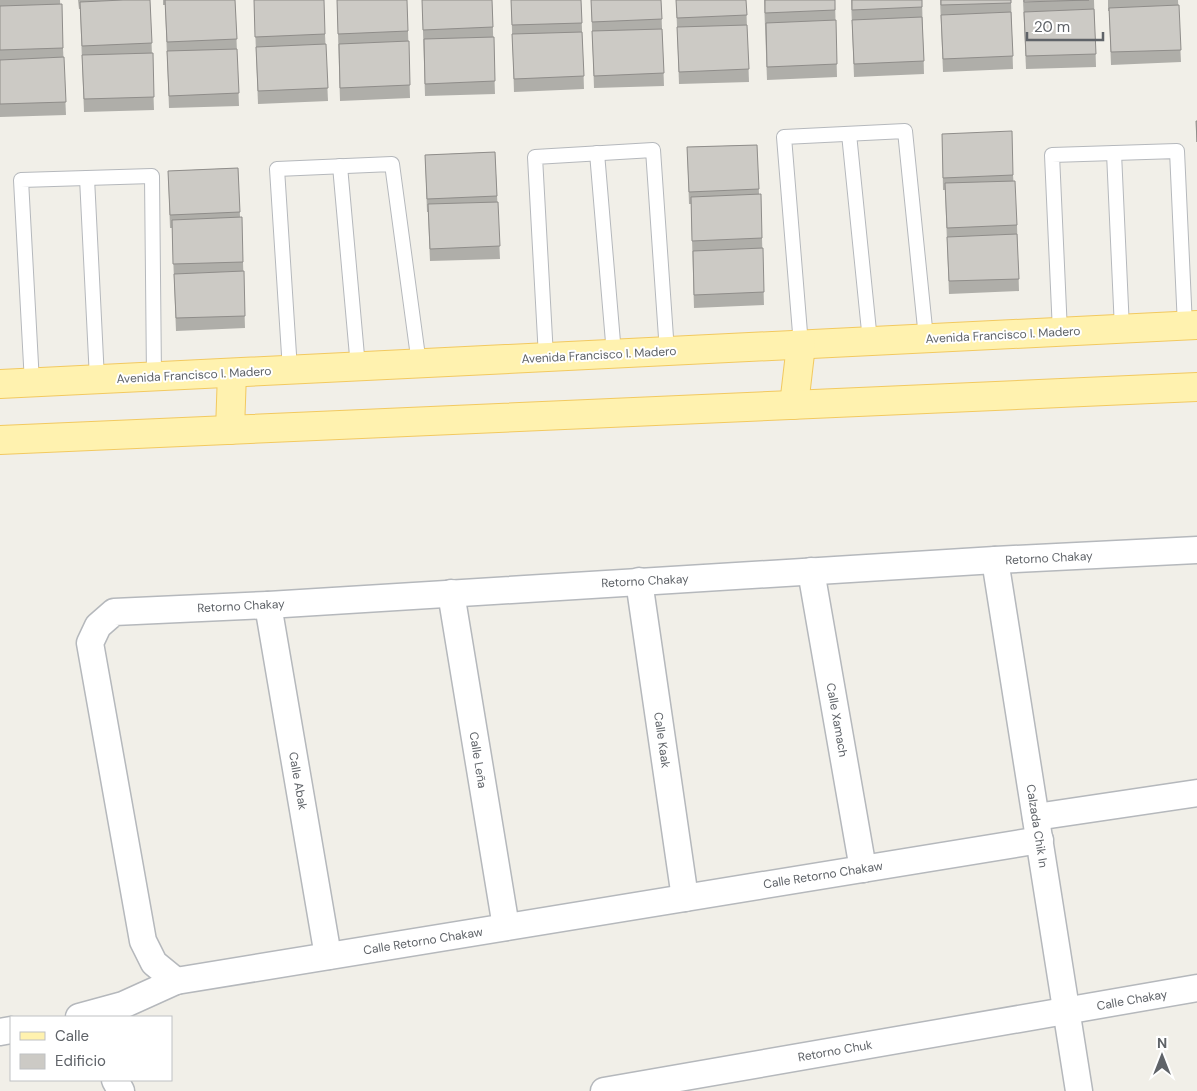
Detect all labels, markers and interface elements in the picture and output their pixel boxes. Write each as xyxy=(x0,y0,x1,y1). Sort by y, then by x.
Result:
scale bar xyxy=(1027,10,1103,42)
text: 20 m xyxy=(1034,17,1070,37)
street label: Avenida Francisco I. Madero xyxy=(925,323,1081,347)
street label: Avenida Francisco I. Madero xyxy=(521,343,677,367)
street label: Avenida Francisco I. Madero xyxy=(116,363,272,387)
street label: Retorno Chakay xyxy=(1005,548,1094,568)
street label: Retorno Chakay xyxy=(601,571,690,591)
street label: Retorno Chakay xyxy=(197,596,286,616)
street label: Calle Xamach xyxy=(823,682,851,758)
street label: Calle Kaak xyxy=(650,711,674,769)
street label: Calle Leña xyxy=(466,731,490,789)
street label: Calle Abak xyxy=(285,751,311,811)
street label: Calzada Chik In xyxy=(1022,783,1052,869)
street label: Calle Retorno Chakaw xyxy=(762,858,884,892)
street label: Calle Retorno Chakaw xyxy=(362,924,484,958)
street label: Calle Chakay xyxy=(1095,986,1169,1014)
legend xyxy=(10,1016,172,1081)
text: Calle xyxy=(55,1026,89,1046)
north arrow xyxy=(1137,1031,1187,1081)
text: N xyxy=(1157,1034,1167,1052)
street label: Retorno Chuk xyxy=(797,1037,873,1065)
text: Edificio xyxy=(55,1051,106,1071)

